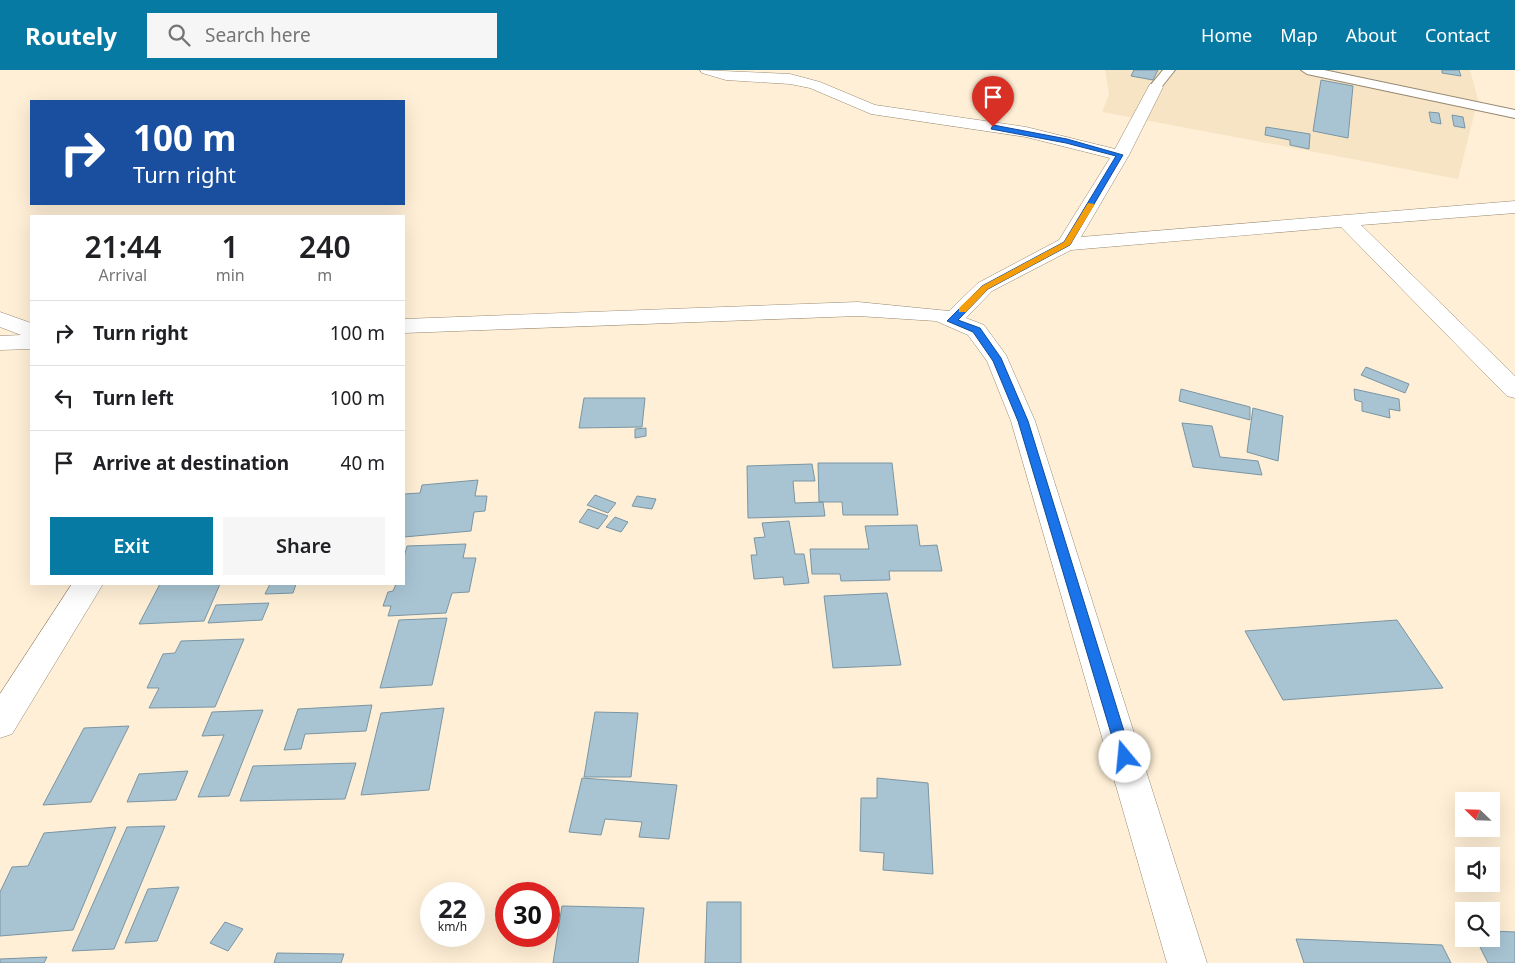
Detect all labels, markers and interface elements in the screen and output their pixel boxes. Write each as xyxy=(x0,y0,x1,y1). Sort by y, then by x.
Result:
search box xyxy=(147,13,497,58)
text: Routely xyxy=(25,19,117,52)
icon: search xyxy=(165,21,193,49)
text: Search here xyxy=(205,22,311,48)
text: Home xyxy=(1201,23,1252,47)
text: Map xyxy=(1280,23,1318,47)
text: About xyxy=(1346,23,1397,47)
text: Contact xyxy=(1425,23,1490,47)
pin xyxy=(972,76,1014,127)
icon: arrive xyxy=(979,83,1007,111)
text: 100 m xyxy=(133,114,236,161)
icon: right xyxy=(50,120,115,185)
text: Turn right xyxy=(133,159,236,189)
text: 21:44 xyxy=(84,226,161,267)
text: 1 xyxy=(222,226,239,267)
text: 240 xyxy=(299,226,351,267)
text: Arrival xyxy=(98,264,147,286)
text: min xyxy=(216,264,245,286)
text: m xyxy=(317,264,332,286)
icon: right xyxy=(50,319,78,347)
text: Turn right xyxy=(93,320,188,346)
text: 100 m xyxy=(330,320,385,346)
icon: left xyxy=(50,384,78,412)
text: Turn left xyxy=(93,385,174,411)
text: 100 m xyxy=(330,385,385,411)
icon: arrive xyxy=(50,449,78,477)
text: Arrive at destination xyxy=(93,450,289,476)
text: 40 m xyxy=(341,450,385,476)
button: Exit xyxy=(50,517,213,575)
button: Share xyxy=(223,517,385,575)
position arrow xyxy=(1098,730,1150,782)
north arrow xyxy=(1455,792,1500,838)
map controls xyxy=(1455,792,1500,947)
button: sound xyxy=(1455,847,1500,892)
speed limit sign: 30 xyxy=(495,882,560,947)
text: 22 xyxy=(438,891,467,925)
button: search xyxy=(1455,902,1500,947)
text: km/h xyxy=(438,918,467,935)

